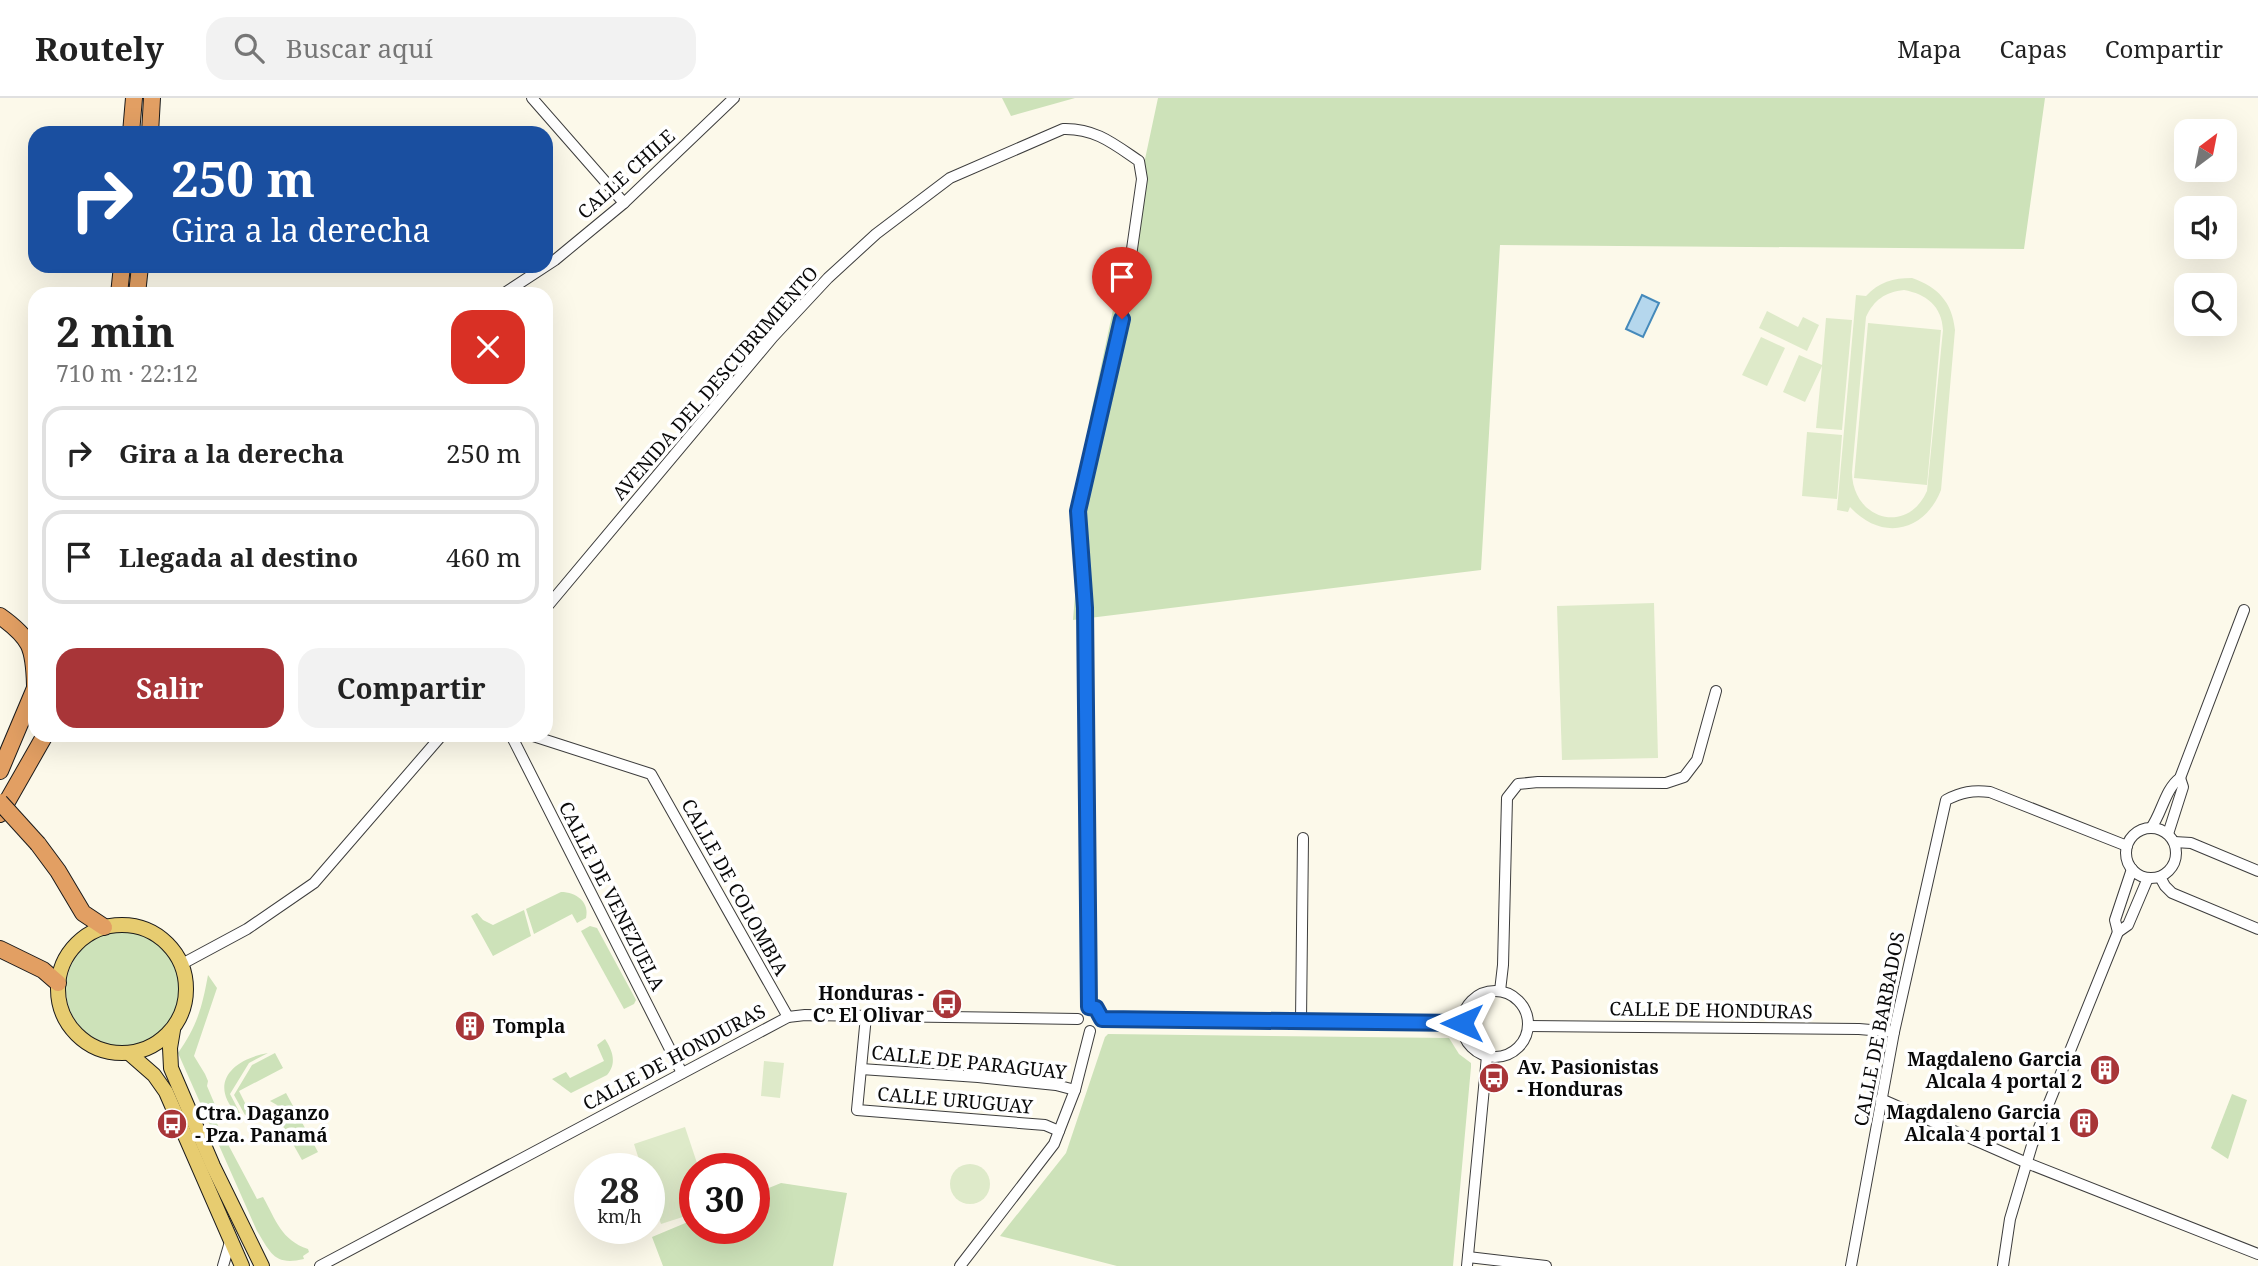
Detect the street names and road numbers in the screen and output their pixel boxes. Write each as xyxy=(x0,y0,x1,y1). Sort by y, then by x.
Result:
street label: CALLE CHILE xyxy=(572,123,680,225)
street label: AVENIDA DEL DESCUBRIMIENTO xyxy=(606,261,824,505)
street label: CALLE DE COLOMBIA xyxy=(676,794,795,981)
street label: CALLE DE VENEZUELA xyxy=(553,797,671,996)
street label: CALLE DE BARBADOS xyxy=(1847,929,1911,1129)
street label: CALLE DE HONDURAS xyxy=(1609,995,1813,1025)
street label: CALLE DE HONDURAS xyxy=(578,998,770,1116)
street label: CALLE DE PARAGUAY xyxy=(870,1039,1068,1085)
street label: CALLE URUGUAY xyxy=(876,1080,1034,1120)

